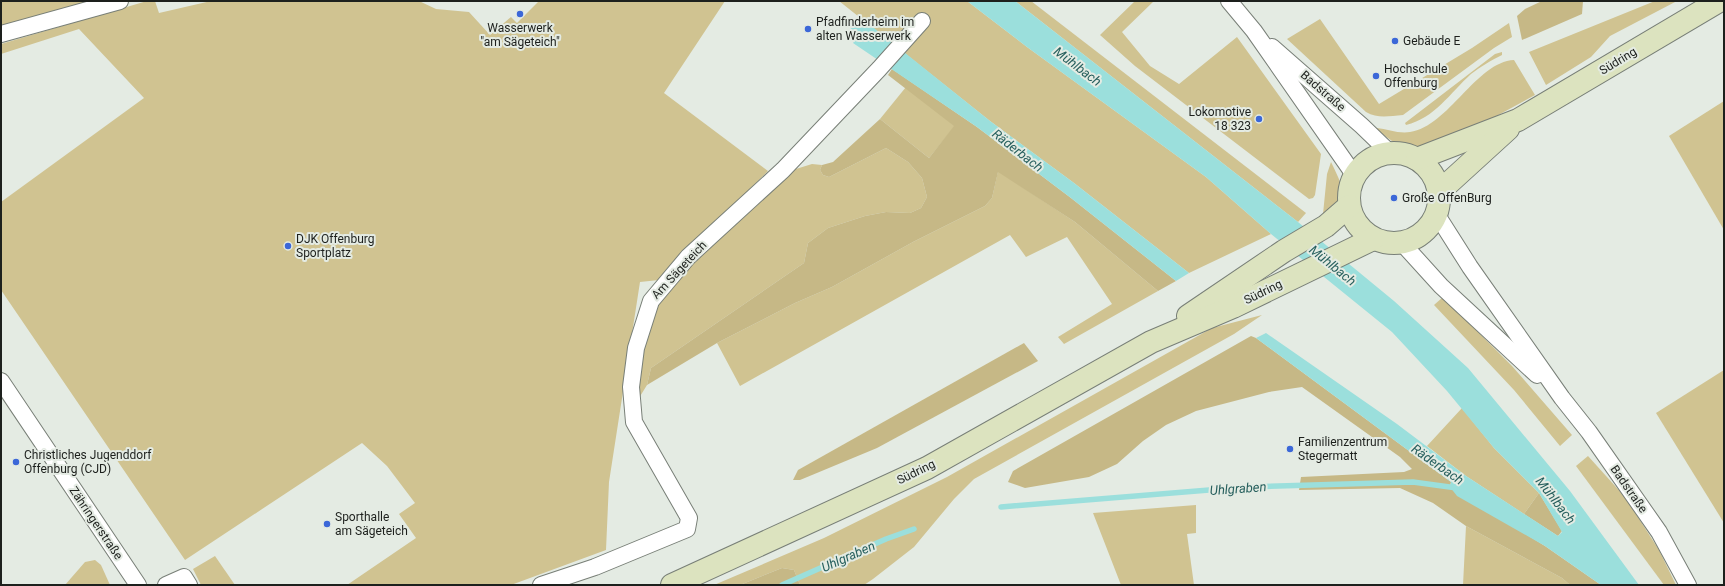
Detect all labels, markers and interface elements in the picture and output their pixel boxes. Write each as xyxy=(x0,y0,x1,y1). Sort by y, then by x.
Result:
marker: Wasserwerk "am Sägeteich" xyxy=(515,9,525,19)
place label: Pfadfinderheim im alten Wasserwerk xyxy=(816,15,914,43)
place label: Wasserwerk "am Sägeteich" xyxy=(480,21,560,49)
marker: Pfadfinderheim im alten Wasserwerk xyxy=(803,24,813,34)
place label: Gebäude E xyxy=(1403,34,1461,48)
marker: Gebäude E xyxy=(1390,36,1400,46)
water label: Mühlbach xyxy=(1051,44,1104,89)
street label: Südring xyxy=(1597,44,1639,78)
place label: Hochschule Offenburg xyxy=(1384,62,1447,90)
street label: Badstraße xyxy=(1298,68,1348,114)
marker: Hochschule Offenburg xyxy=(1371,71,1381,81)
place label: Lokomotive 18 323 xyxy=(1188,105,1251,133)
marker: Lokomotive 18 323 xyxy=(1254,114,1264,124)
water label: Räderbach xyxy=(989,126,1046,175)
place label: Große OffenBurg xyxy=(1402,191,1492,205)
marker: Große OffenBurg xyxy=(1389,193,1399,203)
place label: DJK Offenburg Sportplatz xyxy=(296,232,375,260)
street label: Am Sägeteich xyxy=(649,238,709,302)
marker: DJK Offenburg Sportplatz xyxy=(283,241,293,251)
water label: Mühlbach xyxy=(1306,242,1359,289)
street label: Südring xyxy=(1242,277,1284,307)
place label: Familienzentrum Stegermatt xyxy=(1298,435,1387,463)
water label: Räderbach xyxy=(1409,441,1467,488)
marker: Familienzentrum Stegermatt xyxy=(1285,444,1295,454)
place label: Christliches Jugenddorf Offenburg (CJD) xyxy=(24,448,152,476)
marker: Christliches Jugenddorf Offenburg (CJD) xyxy=(11,457,21,467)
street label: Südring xyxy=(895,457,937,487)
street label: Badstraße xyxy=(1608,463,1650,515)
water label: Mühlbach xyxy=(1533,474,1579,527)
water label: Uhlgraben xyxy=(1209,479,1267,498)
street label: Zähringerstraße xyxy=(66,484,126,562)
place label: Sporthalle am Sägeteich xyxy=(335,510,408,538)
marker: Sporthalle am Sägeteich xyxy=(322,519,332,529)
water label: Uhlgraben xyxy=(819,538,877,575)

